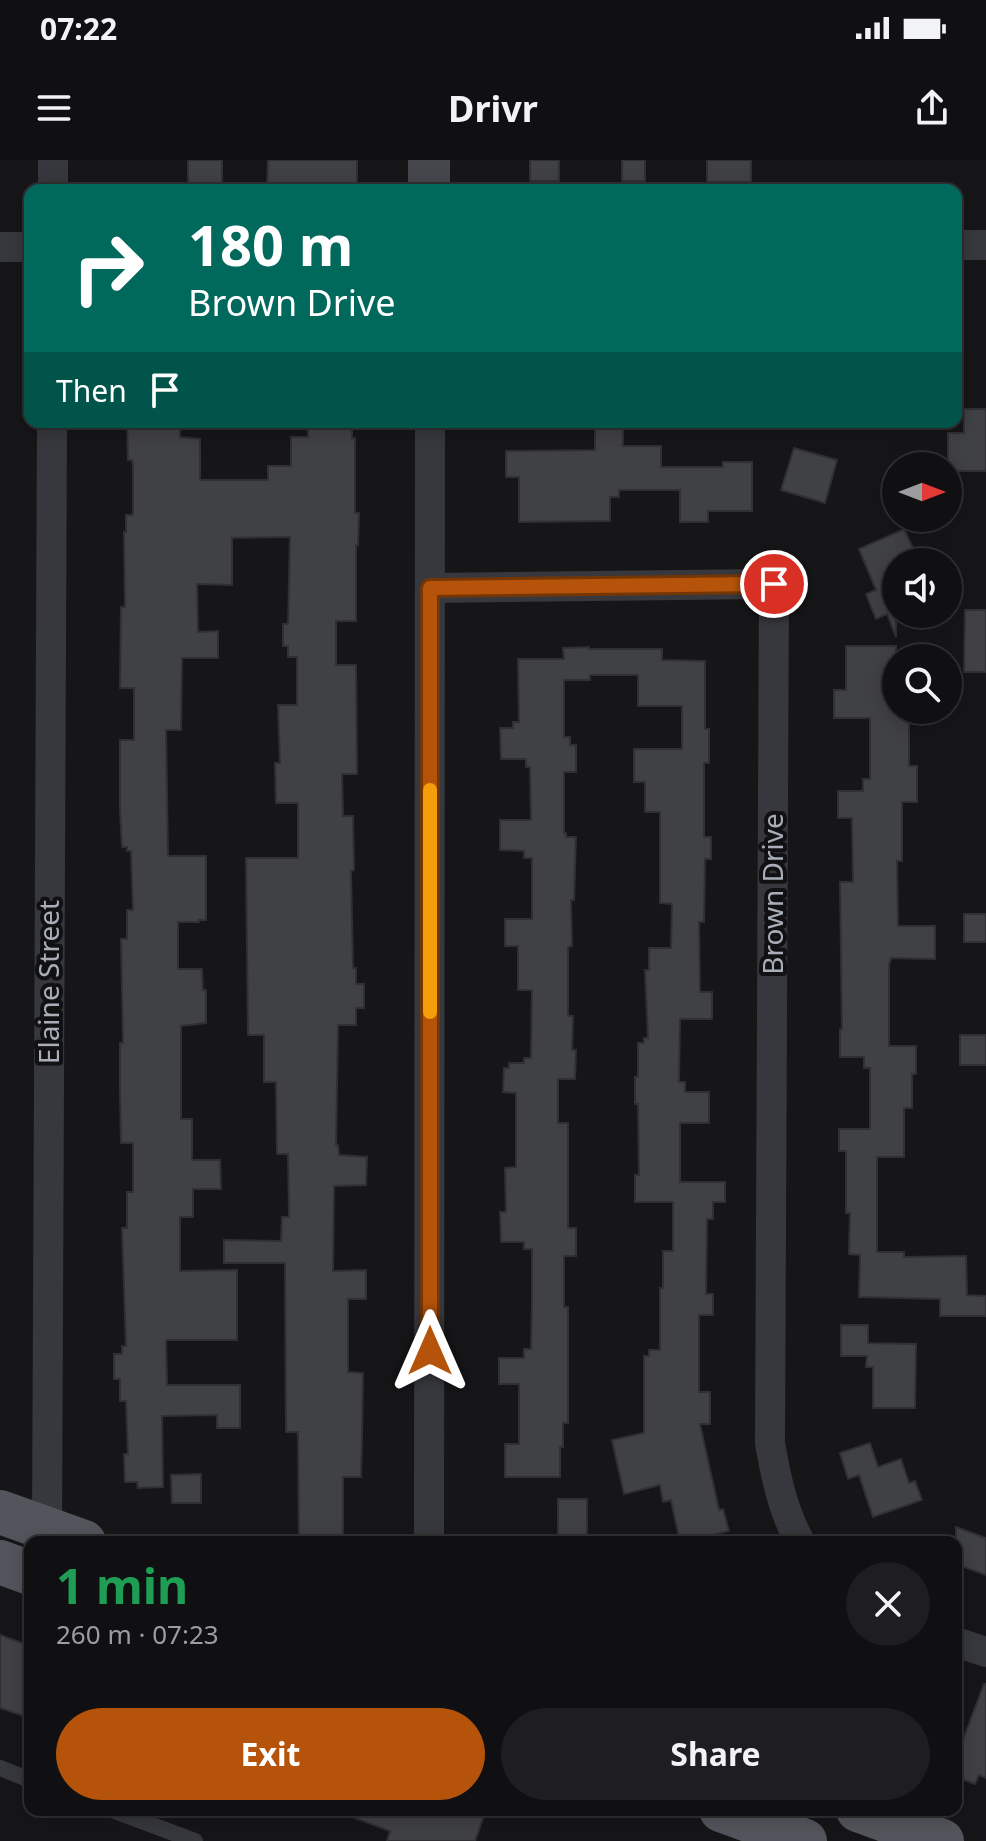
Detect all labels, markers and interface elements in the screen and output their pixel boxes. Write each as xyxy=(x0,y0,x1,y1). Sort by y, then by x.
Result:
text: 07:22 xyxy=(40,8,117,49)
text: Drivr xyxy=(448,84,538,133)
icon: menu xyxy=(32,86,76,130)
icon: share xyxy=(910,86,954,130)
text: 180 m xyxy=(188,206,353,282)
icon: right xyxy=(56,216,160,320)
text: Brown Drive xyxy=(188,278,396,327)
icon: arrive xyxy=(143,368,187,412)
text: Then xyxy=(56,370,127,411)
north arrow xyxy=(882,452,962,532)
map controls xyxy=(882,452,962,724)
button: sound xyxy=(882,548,962,628)
pin xyxy=(740,550,808,618)
icon: arrive xyxy=(752,562,796,606)
button: search xyxy=(882,644,962,724)
street label: Brown Drive xyxy=(753,813,791,975)
street label: Elaine Street xyxy=(29,900,67,1064)
position arrow xyxy=(388,1309,472,1393)
text: 1 min xyxy=(56,1553,188,1618)
button: close xyxy=(846,1562,930,1646)
text: 260 m · 07:23 xyxy=(56,1616,219,1652)
button: Exit xyxy=(56,1708,485,1800)
button: Share xyxy=(501,1708,930,1800)

